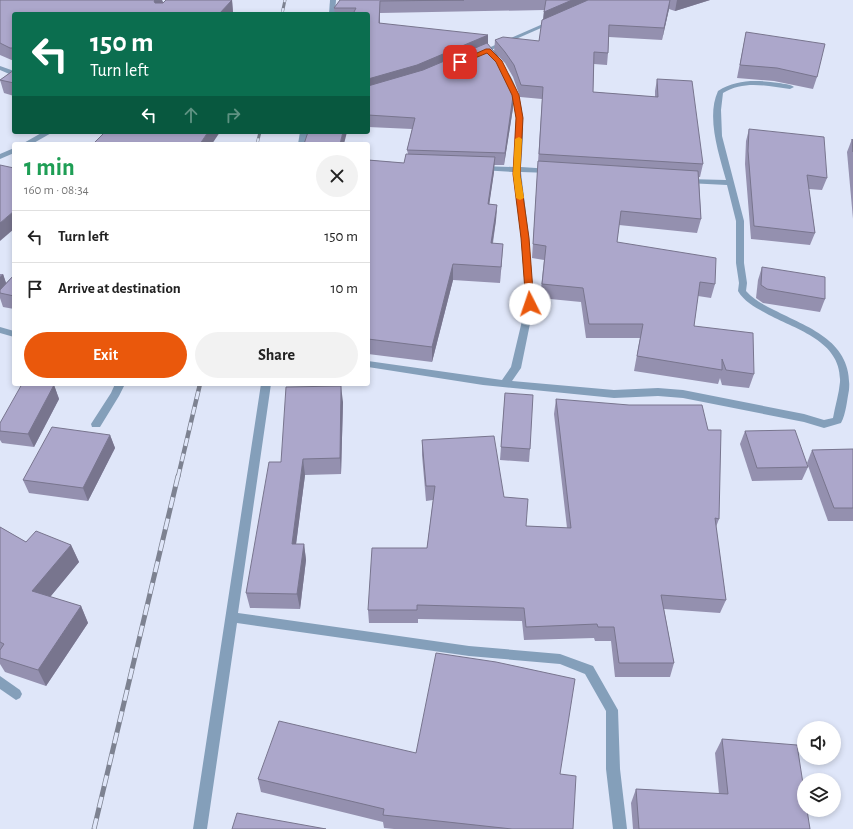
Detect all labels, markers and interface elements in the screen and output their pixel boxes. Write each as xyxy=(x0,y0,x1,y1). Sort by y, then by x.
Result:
icon: left xyxy=(24,28,76,80)
text: 150 m xyxy=(90,29,154,57)
pin xyxy=(443,45,477,79)
icon: arrive xyxy=(449,51,471,73)
text: Turn left xyxy=(90,62,149,80)
icon: left xyxy=(138,104,160,126)
icon: ahead xyxy=(180,104,202,126)
icon: right xyxy=(222,104,244,126)
button: close xyxy=(316,155,358,197)
text: 1 min xyxy=(24,156,75,180)
text: 160 m · 08:34 xyxy=(24,184,89,197)
icon: left xyxy=(24,226,46,248)
text: Turn left xyxy=(58,229,109,244)
text: 150 m xyxy=(324,229,358,244)
icon: arrive xyxy=(24,278,46,300)
text: Arrive at destination xyxy=(58,281,181,296)
text: 10 m xyxy=(330,281,358,296)
position arrow xyxy=(509,283,551,325)
button: Exit xyxy=(24,332,187,378)
button: Share xyxy=(195,332,358,378)
map controls xyxy=(797,721,841,817)
button: sound xyxy=(797,721,841,765)
button: layers xyxy=(797,773,841,817)

